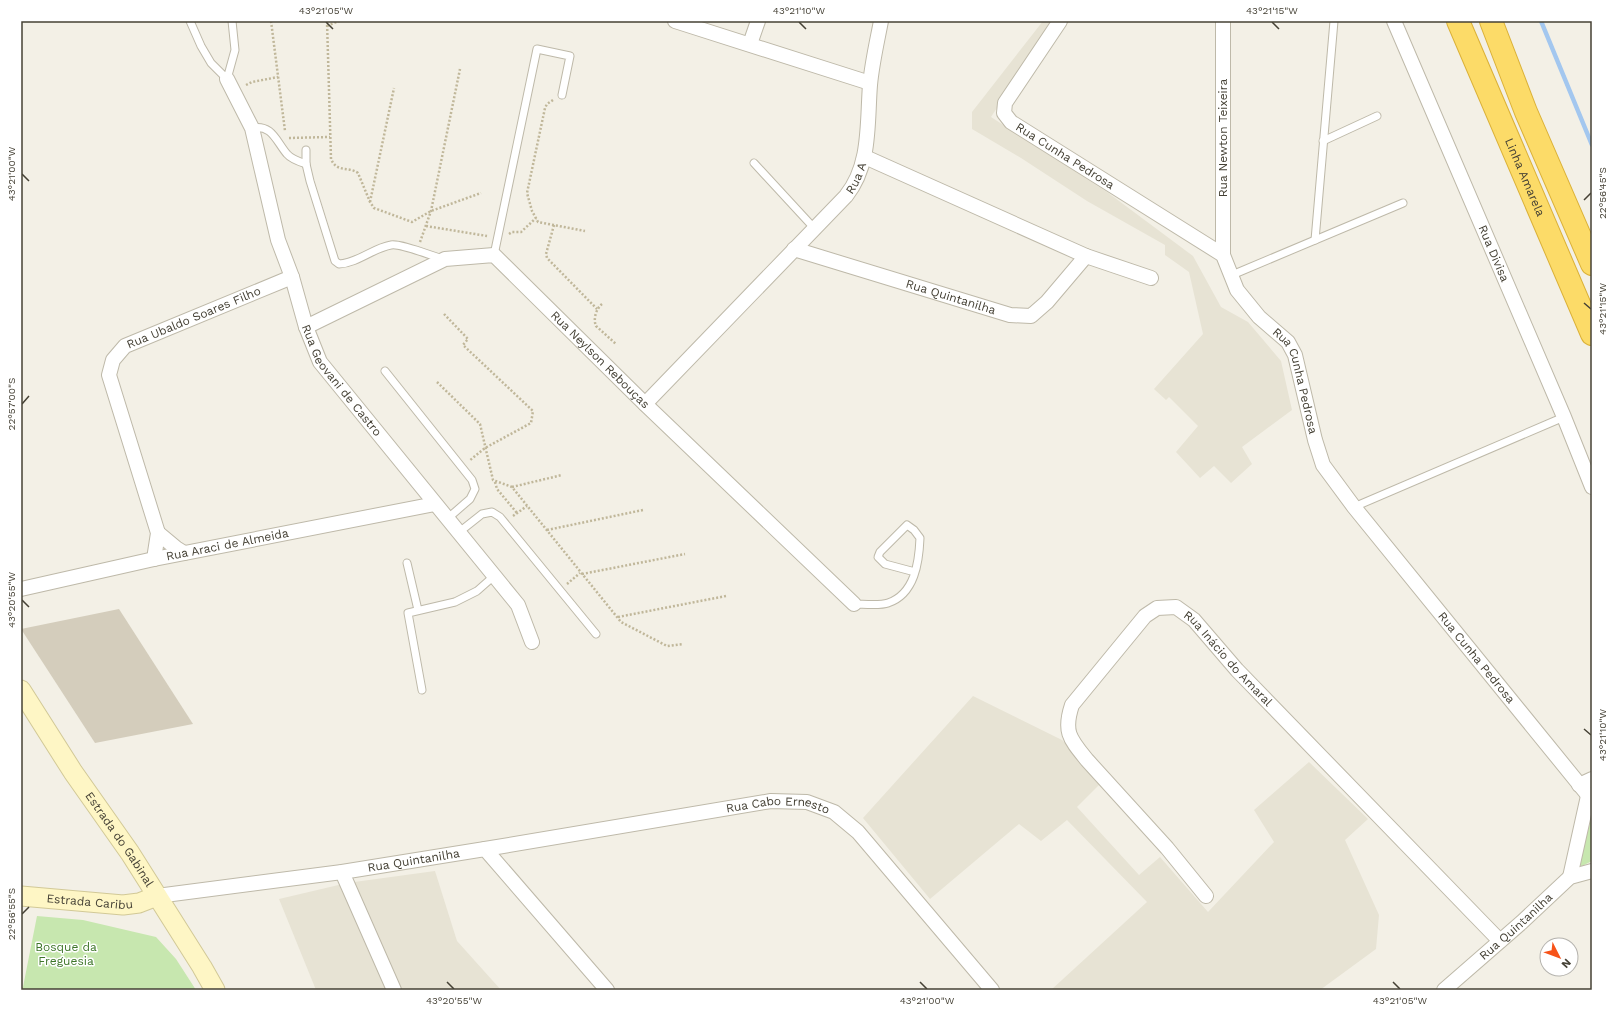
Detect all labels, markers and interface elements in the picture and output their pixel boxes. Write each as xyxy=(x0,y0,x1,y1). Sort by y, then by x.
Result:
text: 43°21'05"W xyxy=(299,5,354,16)
text: 43°21'10"W xyxy=(773,5,826,16)
text: 43°21'15"W xyxy=(1246,5,1298,16)
street label: Rua Newton Teixeira xyxy=(1216,78,1230,197)
street label: Rua Cunha Pedrosa xyxy=(1013,120,1117,192)
street label: Linha Amarela xyxy=(1502,136,1548,219)
text: 43°21'00"W xyxy=(6,146,17,201)
street label: Rua A xyxy=(843,161,869,197)
text: 22°56'45"S xyxy=(1597,167,1608,219)
street label: Rua Divisa xyxy=(1475,223,1512,284)
street label: Rua Quintanilha xyxy=(904,277,998,317)
text: 43°21'15"W xyxy=(1597,283,1608,335)
street label: Rua Ubaldo Soares Filho xyxy=(125,284,263,352)
street label: Rua Neylson Rebouças xyxy=(548,308,652,411)
street label: Rua Geovani de Castro xyxy=(299,322,384,439)
street label: Rua Cunha Pedrosa xyxy=(1270,325,1320,436)
text: 22°57'00"S xyxy=(6,378,17,430)
street label: Rua Araci de Almeida xyxy=(165,526,290,563)
text: 43°20'55"W xyxy=(6,572,17,628)
street label: Rua Inácio do Amaral xyxy=(1181,608,1275,709)
street label: Rua Cunha Pedrosa xyxy=(1435,609,1518,706)
text: 43°21'10"W xyxy=(1597,708,1608,761)
street label: Estrada do Gabinal xyxy=(82,789,157,890)
street label: Rua Cabo Ernesto xyxy=(725,794,832,817)
street label: Rua Quintanilha xyxy=(366,846,461,875)
text: 22°56'55"S xyxy=(6,888,17,940)
street label: Rua Quintanilha xyxy=(1477,890,1555,963)
street label: Estrada Caribu xyxy=(46,891,134,912)
north arrow xyxy=(1539,937,1579,977)
park label: Bosque da Freguesia xyxy=(35,940,97,968)
text: N xyxy=(1559,956,1574,971)
text: 43°20'55"W xyxy=(426,995,482,1006)
text: 43°21'00"W xyxy=(900,995,955,1006)
text: 43°21'05"W xyxy=(1373,995,1428,1006)

